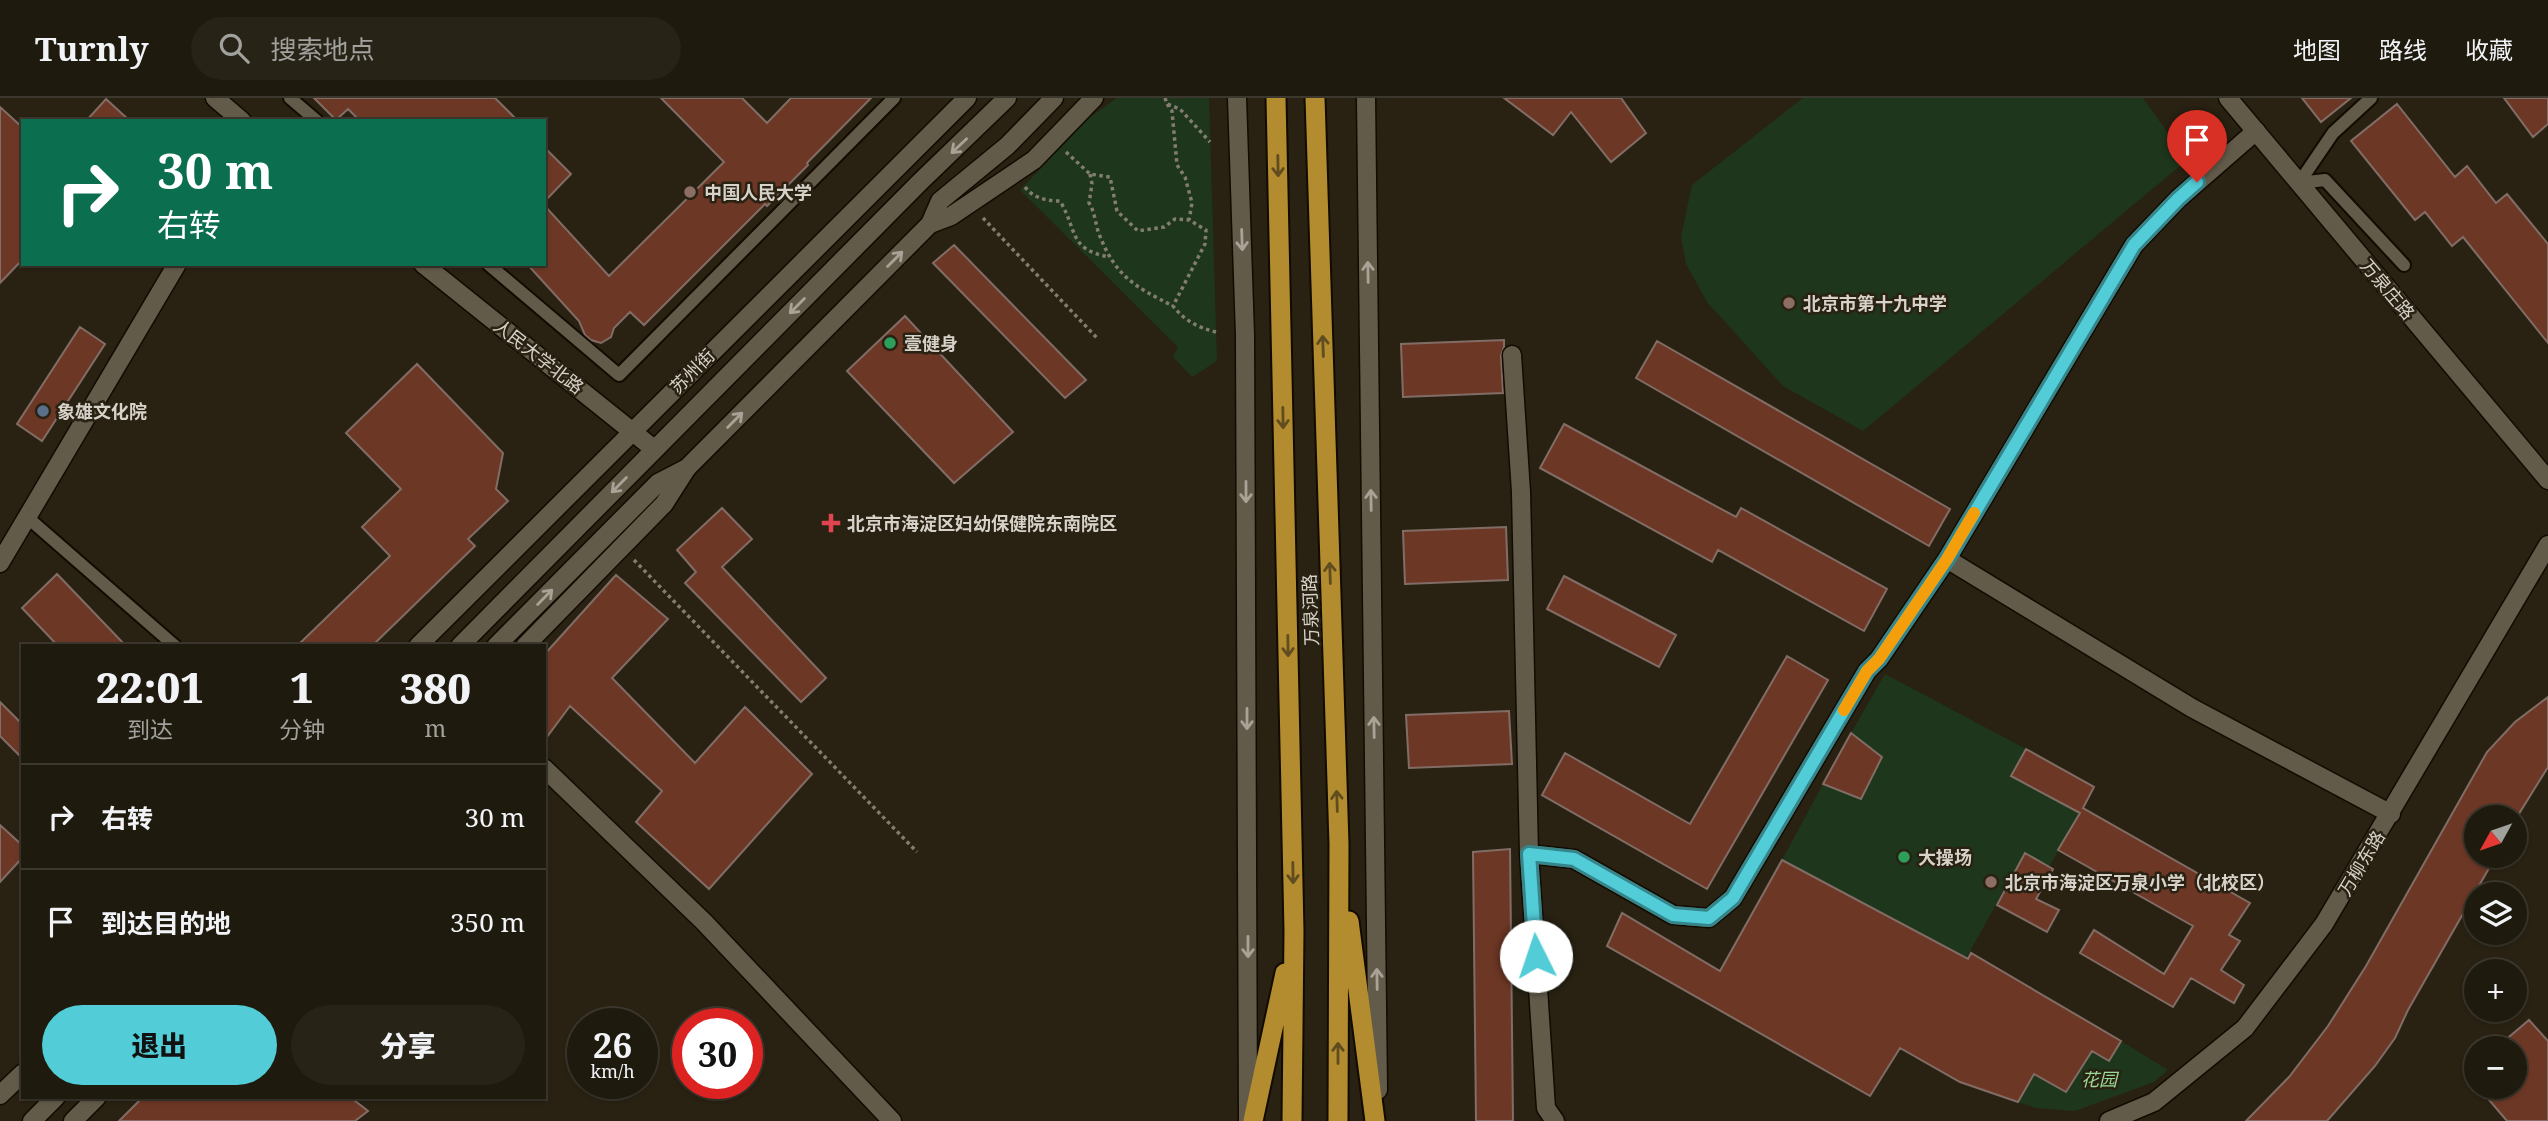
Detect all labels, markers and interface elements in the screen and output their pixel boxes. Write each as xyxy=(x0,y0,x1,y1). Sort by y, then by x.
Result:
search box xyxy=(191,17,681,80)
text: Turnly xyxy=(35,26,149,71)
icon: search xyxy=(215,29,253,67)
text: 搜索地点 xyxy=(271,31,375,67)
text: 地图 xyxy=(2293,33,2341,66)
text: 路线 xyxy=(2379,33,2427,66)
text: 收藏 xyxy=(2465,33,2513,66)
pin xyxy=(2167,110,2227,182)
icon: arrive xyxy=(2178,121,2216,159)
text: 30 m xyxy=(157,137,273,203)
one-way arrow xyxy=(950,137,967,154)
icon: right xyxy=(42,147,133,238)
one-way arrow xyxy=(1271,154,1284,177)
place label: 中国人民大学 xyxy=(704,180,812,204)
marker: 中国人民大学 xyxy=(682,184,698,200)
text: 右转 xyxy=(157,203,221,246)
one-way arrow xyxy=(1235,228,1248,251)
one-way arrow xyxy=(887,250,904,267)
street label: 万泉庄路 xyxy=(2356,254,2420,324)
one-way arrow xyxy=(1361,261,1375,284)
place label: 北京市第十九中学 xyxy=(1803,291,1947,315)
marker: 北京市第十九中学 xyxy=(1781,295,1797,311)
one-way arrow xyxy=(789,297,806,314)
street label: 人民大学北路 xyxy=(489,313,589,399)
place label: 壹健身 xyxy=(904,331,958,355)
marker: 壹健身 xyxy=(882,335,898,351)
one-way arrow xyxy=(1316,335,1329,358)
street label: 苏州街 xyxy=(664,343,720,399)
place label: 象雄文化院 xyxy=(57,399,147,423)
marker: 象雄文化院 xyxy=(35,403,51,419)
one-way arrow xyxy=(1276,406,1290,429)
one-way arrow xyxy=(726,412,743,429)
one-way arrow xyxy=(611,476,628,493)
one-way arrow xyxy=(1239,480,1253,503)
one-way arrow xyxy=(1364,489,1378,512)
place label: 北京市海淀区妇幼保健院东南院区 xyxy=(847,511,1117,535)
marker: 北京市海淀区妇幼保健院东南院区 xyxy=(821,513,841,533)
one-way arrow xyxy=(1323,562,1337,585)
street label: 万泉河路 xyxy=(1297,574,1323,646)
one-way arrow xyxy=(536,589,553,606)
one-way arrow xyxy=(1281,634,1295,657)
text: 22:01 xyxy=(96,658,204,715)
text: 1 xyxy=(290,658,314,715)
text: 380 xyxy=(400,659,471,716)
one-way arrow xyxy=(1240,707,1254,730)
text: m xyxy=(425,712,446,744)
text: 到达 xyxy=(127,713,173,745)
text: 分钟 xyxy=(279,713,325,745)
one-way arrow xyxy=(1367,716,1381,739)
one-way arrow xyxy=(1331,790,1344,813)
icon: right xyxy=(42,798,80,836)
text: 30 m xyxy=(465,799,525,835)
text: 右转 xyxy=(101,800,153,836)
north arrow xyxy=(2464,805,2527,868)
map controls xyxy=(2464,805,2527,1099)
street label: 万柳东路 xyxy=(2332,826,2390,900)
place label: 大操场 xyxy=(1918,845,1972,869)
marker: 大操场 xyxy=(1896,849,1912,865)
one-way arrow xyxy=(1286,861,1300,884)
place label: 北京市海淀区万泉小学（北校区） xyxy=(2005,870,2275,894)
marker: 北京市海淀区万泉小学（北校区） xyxy=(1983,874,1999,890)
button: layers xyxy=(2464,882,2527,945)
icon: arrive xyxy=(42,903,80,941)
text: 350 m xyxy=(450,904,525,940)
text: 到达目的地 xyxy=(101,905,231,941)
position arrow xyxy=(1499,919,1573,993)
one-way arrow xyxy=(1241,935,1254,958)
button: + xyxy=(2464,959,2527,1022)
one-way arrow xyxy=(1370,968,1384,991)
button: 退出 xyxy=(42,1005,277,1085)
button: 分享 xyxy=(291,1005,525,1085)
speed limit sign: 30 xyxy=(672,1008,763,1099)
text: 26 xyxy=(593,1021,632,1068)
button: − xyxy=(2464,1036,2527,1099)
one-way arrow xyxy=(1331,1042,1345,1065)
text: km/h xyxy=(590,1059,635,1083)
park label: 花园 xyxy=(2081,1067,2120,1091)

